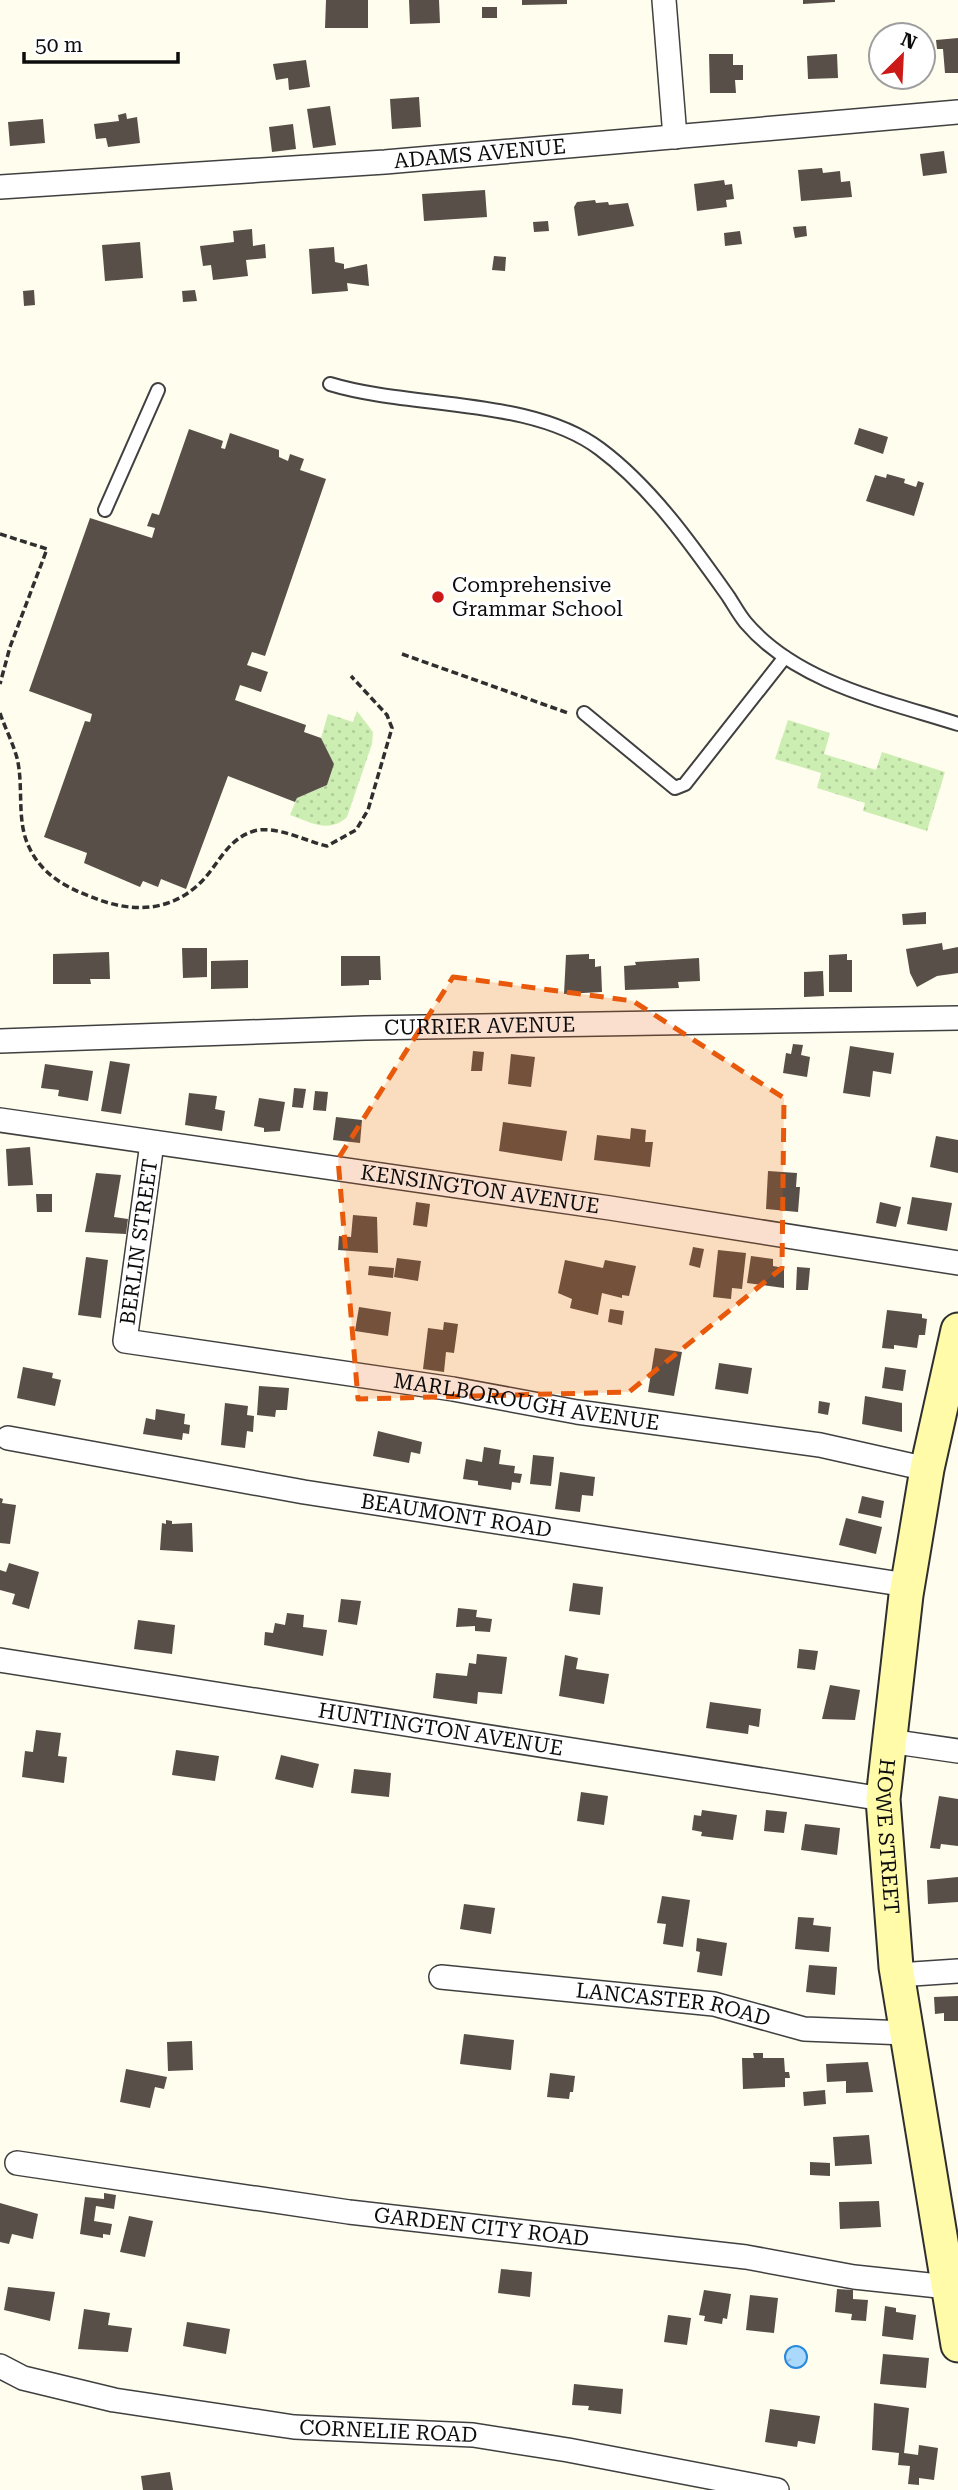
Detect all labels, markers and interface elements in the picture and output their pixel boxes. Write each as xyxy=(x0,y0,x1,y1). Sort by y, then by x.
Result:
scale bar xyxy=(24,21,178,65)
north arrow xyxy=(867,21,937,91)
text: N xyxy=(897,27,920,55)
text: 50 m xyxy=(35,33,83,57)
street label: ADAMS AVENUE xyxy=(393,134,567,173)
place label: Comprehensive Grammar School xyxy=(452,573,623,621)
marker: Comprehensive Grammar School xyxy=(430,589,446,605)
street label: CURRIER AVENUE xyxy=(384,1012,576,1040)
street label: BERLIN STREET xyxy=(115,1158,163,1326)
street label: KENSINGTON AVENUE xyxy=(359,1160,601,1218)
street label: MARLBOROUGH AVENUE xyxy=(392,1368,661,1435)
street label: BEAUMONT ROAD xyxy=(359,1489,553,1542)
street label: HUNTINGTON AVENUE xyxy=(316,1698,565,1760)
street label: HOWE STREET xyxy=(871,1757,904,1915)
street label: LANCASTER ROAD xyxy=(575,1978,773,2031)
street label: GARDEN CITY ROAD xyxy=(373,2203,590,2251)
street label: CORNELIE ROAD xyxy=(299,2415,478,2447)

